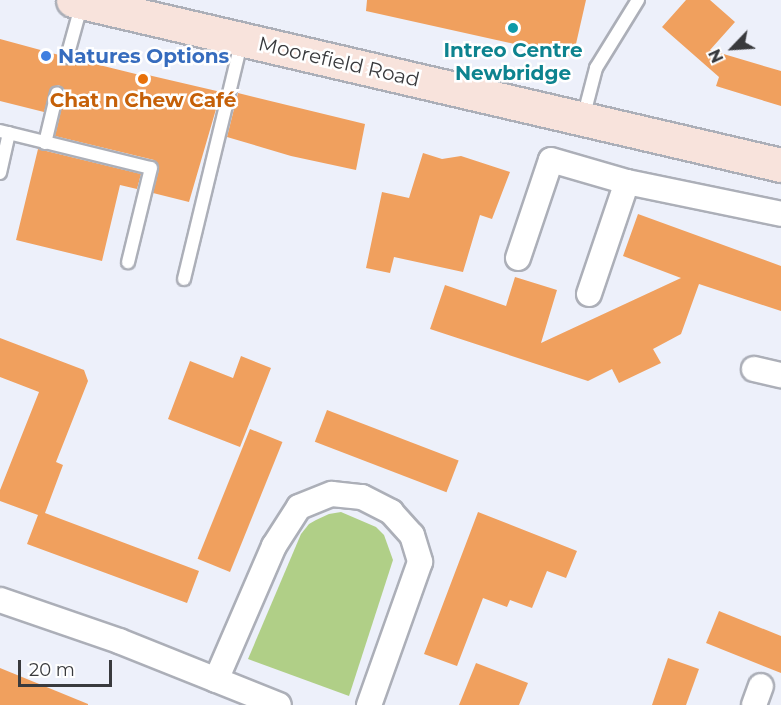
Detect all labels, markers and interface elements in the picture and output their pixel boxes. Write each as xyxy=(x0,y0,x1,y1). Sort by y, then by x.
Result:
north arrow xyxy=(703,18,763,78)
marker: Intreo Centre Newbridge xyxy=(506,21,520,35)
street label: Moorefield Road xyxy=(256,32,422,92)
place label: Intreo Centre Newbridge xyxy=(443,38,583,85)
place label: Natures Options xyxy=(58,44,229,68)
text: N xyxy=(705,46,728,66)
marker: Natures Options xyxy=(39,49,53,63)
marker: Chat n Chew Café xyxy=(136,72,150,86)
place label: Chat n Chew Café xyxy=(50,88,236,112)
scale bar xyxy=(21,648,116,686)
text: 20 m xyxy=(29,659,75,681)

